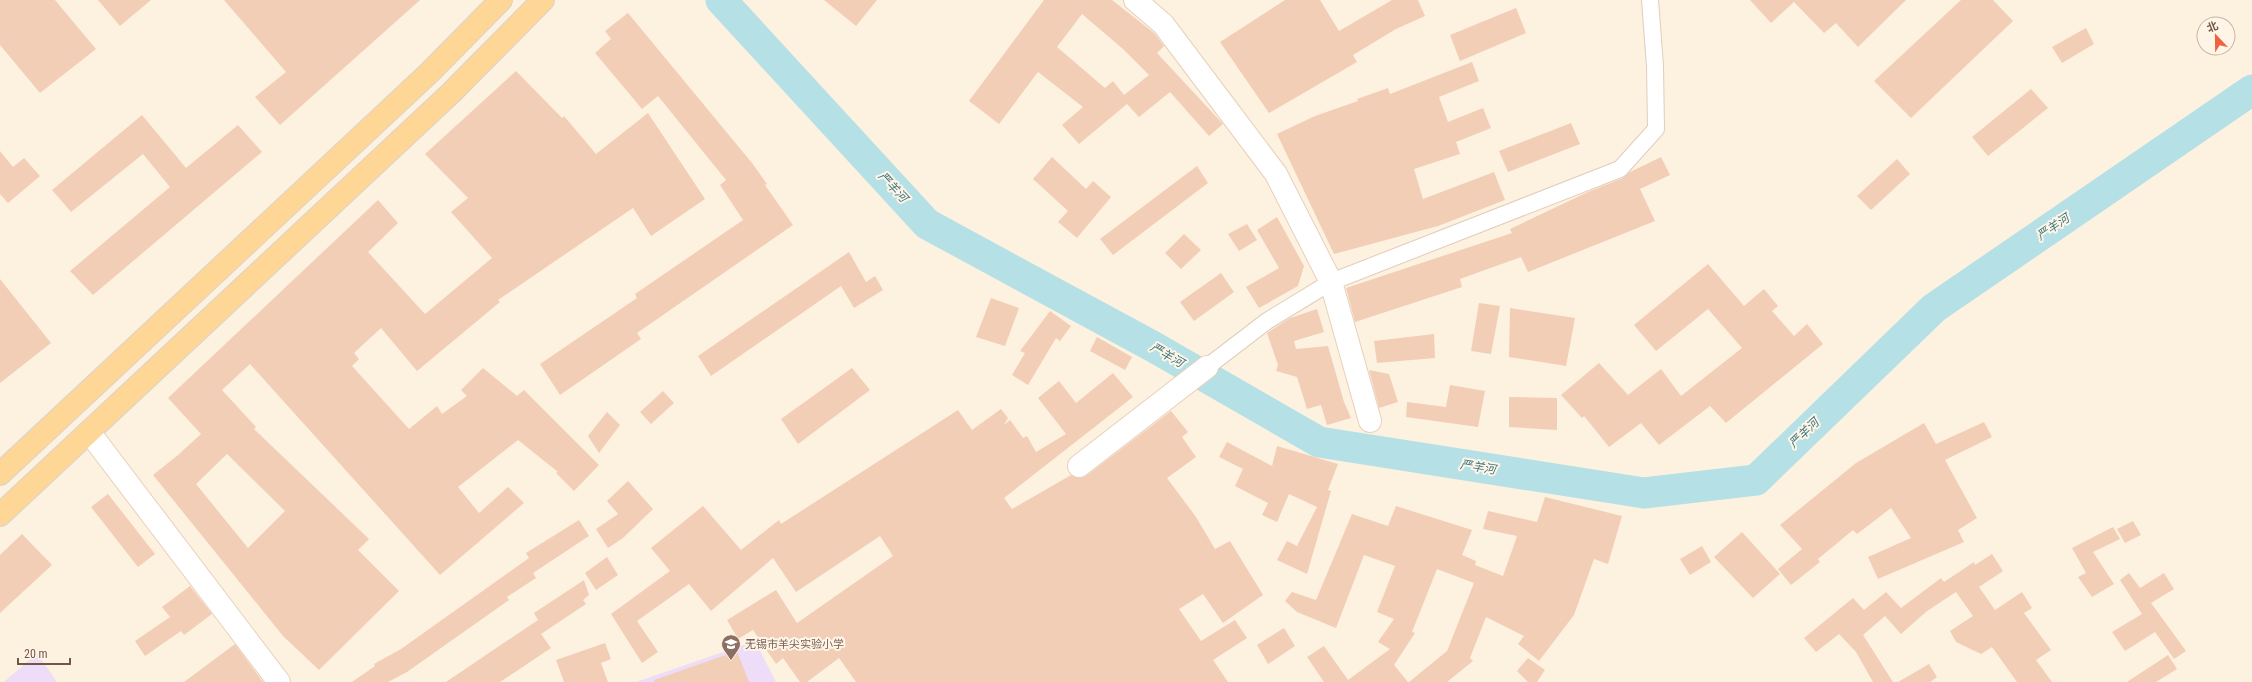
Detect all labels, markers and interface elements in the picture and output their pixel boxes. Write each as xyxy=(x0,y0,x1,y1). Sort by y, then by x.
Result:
north arrow xyxy=(2196,16,2236,56)
text: 北 xyxy=(2205,19,2220,35)
water label: 严羊河 xyxy=(876,169,912,206)
water label: 严羊河 xyxy=(2034,210,2073,243)
water label: 严羊河 xyxy=(1148,340,1188,371)
water label: 严羊河 xyxy=(1786,414,1823,451)
water label: 严羊河 xyxy=(1459,457,1499,477)
school or university icon: 无锡市羊尖实验小学 xyxy=(720,633,742,661)
place label: 无锡市羊尖实验小学 xyxy=(745,638,844,651)
scale bar xyxy=(18,640,70,666)
text: 20 m xyxy=(24,647,48,661)

